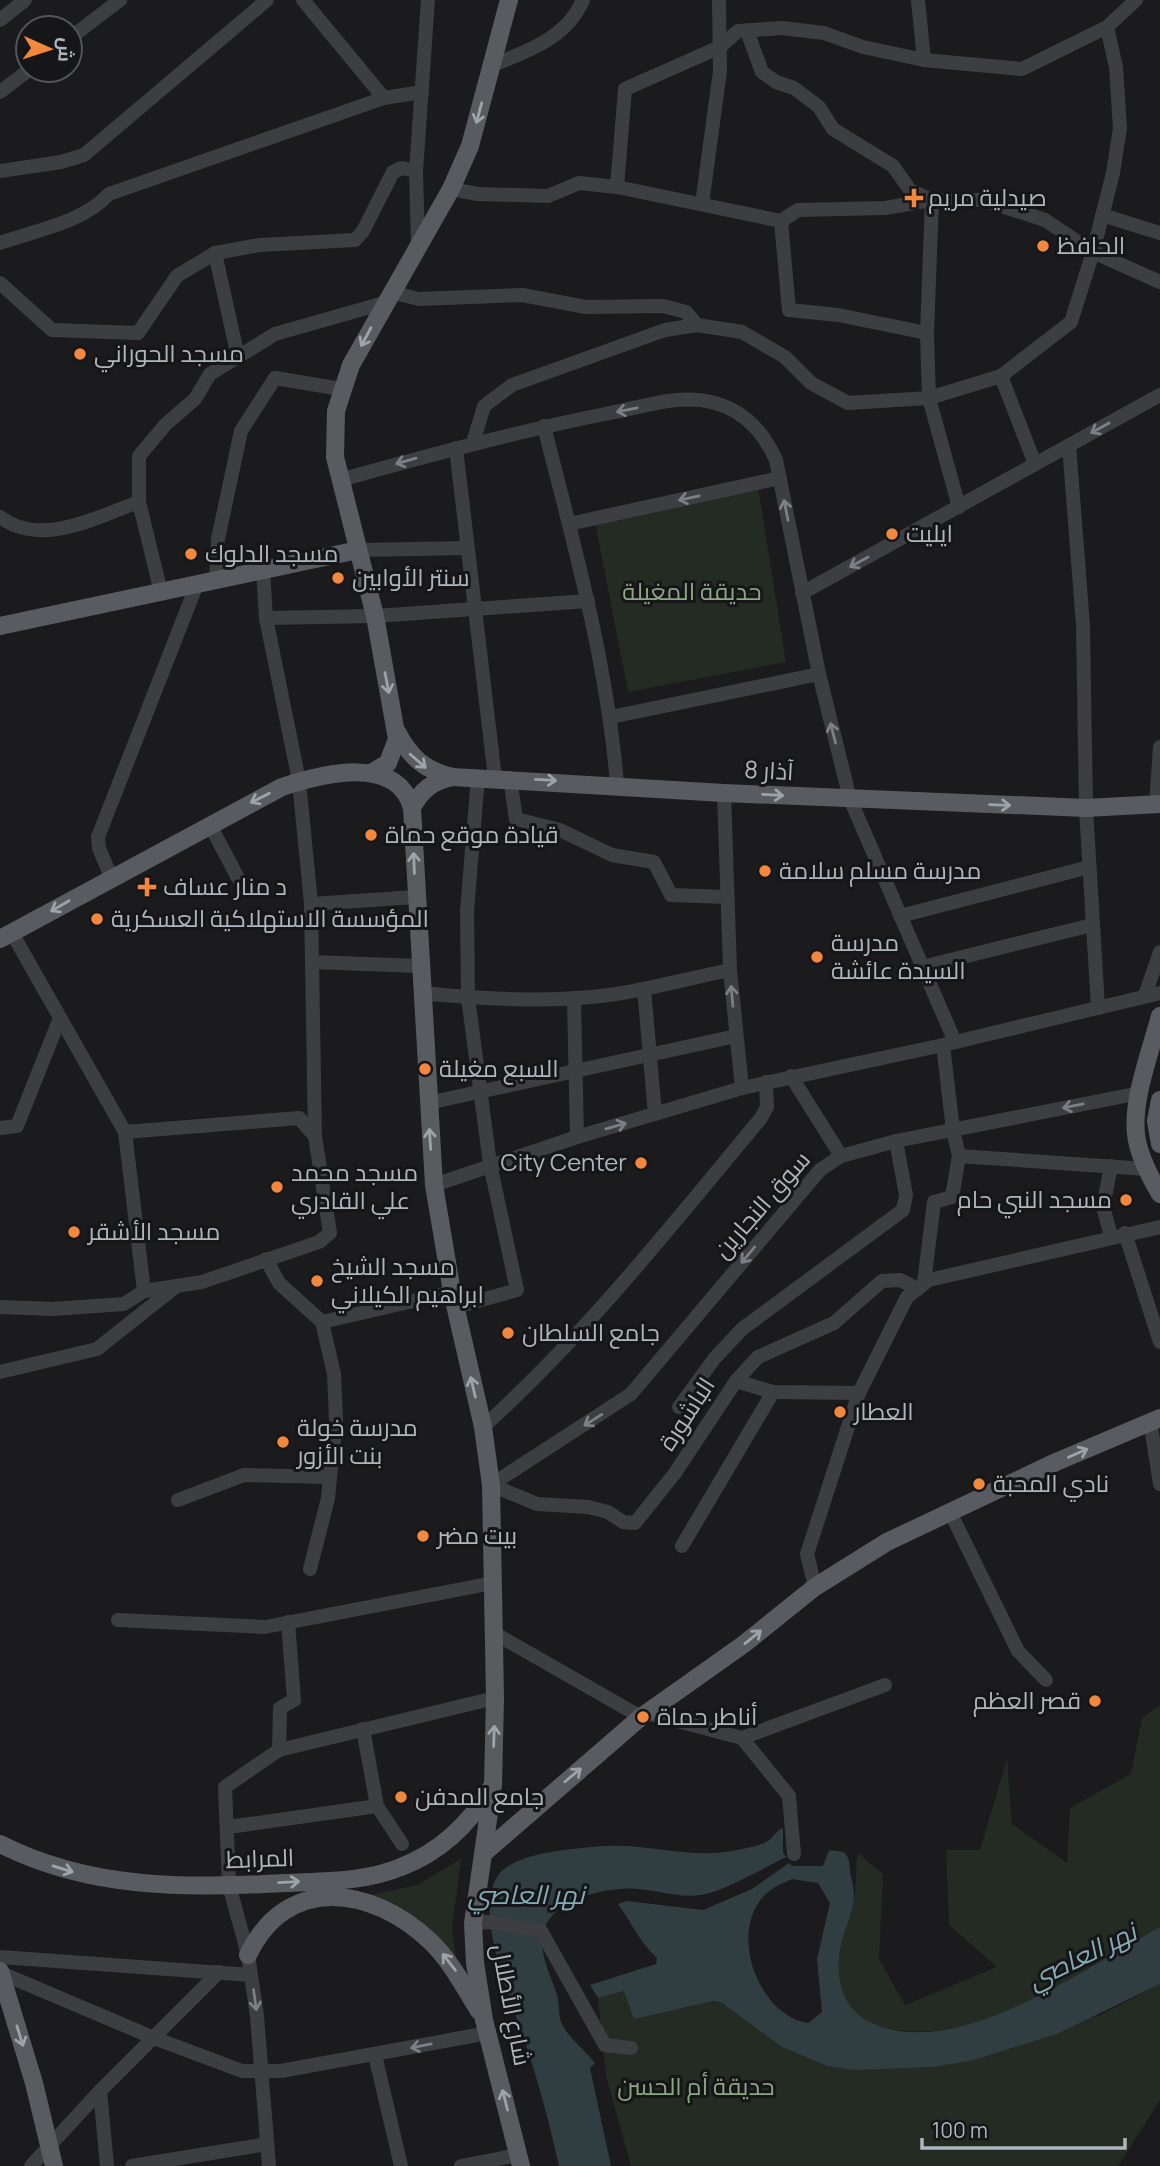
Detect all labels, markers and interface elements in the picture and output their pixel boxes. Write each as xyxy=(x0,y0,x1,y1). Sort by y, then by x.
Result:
north arrow xyxy=(14,14,84,84)
text: ش xyxy=(52,37,80,63)
one-way arrow xyxy=(472,102,485,124)
place label: صيدلية مريم xyxy=(928,180,1047,214)
marker: صيدلية مريم xyxy=(906,190,922,206)
place label: الحافظ xyxy=(1057,228,1125,261)
marker: الحافظ xyxy=(1035,238,1051,254)
one-way arrow xyxy=(359,327,373,347)
place label: مسجد الحوراني xyxy=(94,336,244,373)
marker: مسجد الحوراني xyxy=(72,346,88,362)
one-way arrow xyxy=(616,403,639,417)
one-way arrow xyxy=(1090,422,1111,435)
one-way arrow xyxy=(395,456,417,469)
one-way arrow xyxy=(678,492,701,505)
one-way arrow xyxy=(779,499,792,522)
place label: ايليت xyxy=(906,516,953,549)
marker: ايليت xyxy=(884,526,900,542)
place label: مسجد الدلوك xyxy=(205,536,338,569)
marker: مسجد الدلوك xyxy=(183,546,199,562)
one-way arrow xyxy=(849,555,869,569)
place label: سنتر الأوابين xyxy=(352,560,470,593)
marker: سنتر الأوابين xyxy=(330,570,346,586)
park label: حديقة المغيلة xyxy=(622,574,762,607)
one-way arrow xyxy=(381,672,394,694)
one-way arrow xyxy=(826,722,840,745)
street label: 8 آذار xyxy=(743,752,795,787)
one-way arrow xyxy=(409,753,427,769)
one-way arrow xyxy=(534,774,557,787)
one-way arrow xyxy=(761,789,784,802)
one-way arrow xyxy=(250,792,271,806)
one-way arrow xyxy=(988,799,1011,812)
place label: قيادة موقع حماة xyxy=(385,817,559,851)
marker: قيادة موقع حماة xyxy=(363,827,379,843)
one-way arrow xyxy=(408,852,421,875)
place label: مدرسة مسلم سلامة xyxy=(779,853,981,887)
marker: مدرسة مسلم سلامة xyxy=(757,863,773,879)
place label: د منار عساف xyxy=(163,869,287,902)
marker: د منار عساف xyxy=(137,877,157,897)
one-way arrow xyxy=(50,900,70,914)
place label: المؤسسة الاستهلاكية العسكرية xyxy=(111,901,429,934)
marker: المؤسسة الاستهلاكية العسكرية xyxy=(89,911,105,927)
place label: مدرسة السيدة عائشة xyxy=(831,925,966,986)
marker: مدرسة السيدة عائشة xyxy=(809,949,825,965)
one-way arrow xyxy=(725,985,738,1007)
place label: السبع مغيلة xyxy=(439,1051,559,1085)
marker: السبع مغيلة xyxy=(417,1061,433,1077)
one-way arrow xyxy=(1062,1100,1085,1113)
one-way arrow xyxy=(604,1118,626,1131)
one-way arrow xyxy=(423,1129,436,1151)
street label: سوق النجارين xyxy=(705,1143,817,1265)
place label: City Center xyxy=(501,1145,627,1178)
place label: مسجد محمد علي القادري xyxy=(291,1155,418,1220)
marker: City Center xyxy=(633,1155,649,1171)
marker: مسجد محمد علي القادري xyxy=(269,1179,285,1195)
place label: مسجد النبي حام xyxy=(957,1182,1112,1219)
marker: مسجد النبي حام xyxy=(1118,1192,1134,1208)
place label: مسجد الأشقر xyxy=(86,1214,220,1247)
marker: مسجد الأشقر xyxy=(66,1224,82,1240)
one-way arrow xyxy=(740,1246,756,1264)
place label: مسجد الشيخ ابراهيم الكيلاني xyxy=(331,1249,484,1314)
marker: مسجد الشيخ ابراهيم الكيلاني xyxy=(309,1273,325,1289)
place label: جامع السلطان xyxy=(522,1315,660,1349)
marker: جامع السلطان xyxy=(500,1325,516,1341)
street label: الباشورة xyxy=(650,1370,722,1456)
one-way arrow xyxy=(466,1376,480,1399)
place label: العطار xyxy=(852,1394,914,1427)
marker: العطار xyxy=(832,1404,848,1420)
place label: مدرسة خولة بنت الأزور xyxy=(295,1410,418,1471)
one-way arrow xyxy=(584,1414,604,1428)
marker: مدرسة خولة بنت الأزور xyxy=(275,1434,291,1450)
one-way arrow xyxy=(1066,1446,1088,1459)
place label: نادي المحبة xyxy=(993,1466,1109,1502)
marker: نادي المحبة xyxy=(971,1476,987,1492)
place label: بيت مضر xyxy=(435,1518,517,1551)
marker: بيت مضر xyxy=(415,1528,431,1544)
one-way arrow xyxy=(744,1629,762,1644)
place label: قصر العظم xyxy=(973,1683,1081,1717)
marker: قصر العظم xyxy=(1087,1693,1103,1709)
place label: أناطر حماة xyxy=(657,1699,757,1732)
marker: أناطر حماة xyxy=(635,1709,651,1725)
one-way arrow xyxy=(487,1724,501,1747)
one-way arrow xyxy=(564,1767,582,1783)
place label: جامع المدفن xyxy=(415,1779,544,1813)
marker: جامع المدفن xyxy=(393,1789,409,1805)
street label: المرابط xyxy=(225,1840,295,1875)
one-way arrow xyxy=(52,1864,74,1877)
one-way arrow xyxy=(277,1876,300,1889)
water label: نهر العاصي xyxy=(468,1876,587,1915)
water label: نهر العاصي xyxy=(1021,1912,1146,2000)
street label: شارع الأطلال xyxy=(484,1941,540,2068)
one-way arrow xyxy=(441,1954,456,1972)
one-way arrow xyxy=(248,1988,261,2010)
one-way arrow xyxy=(15,2025,27,2047)
one-way arrow xyxy=(410,2040,433,2053)
park label: حديقة أم الحسن xyxy=(617,2069,775,2103)
one-way arrow xyxy=(498,2089,511,2112)
scale bar xyxy=(922,2106,1125,2150)
text: 100 m xyxy=(932,2116,988,2144)

